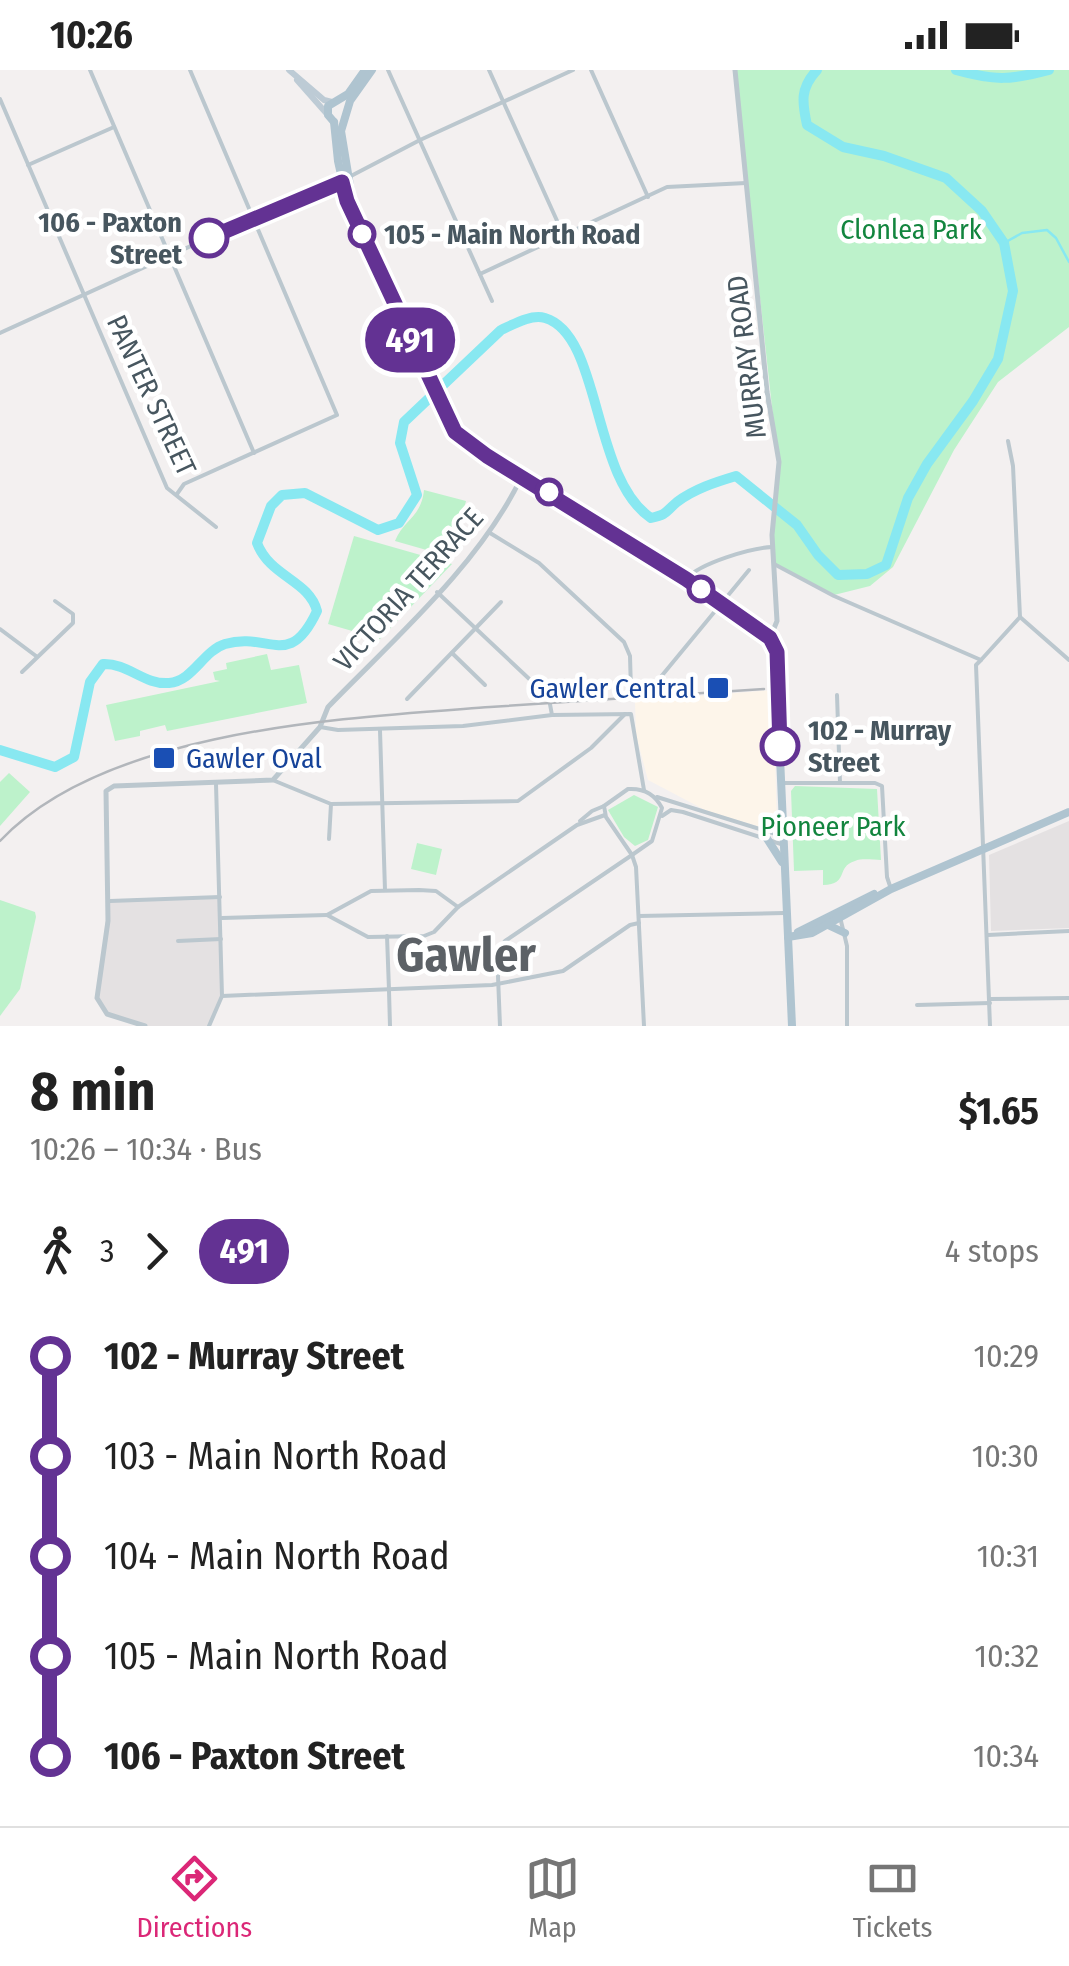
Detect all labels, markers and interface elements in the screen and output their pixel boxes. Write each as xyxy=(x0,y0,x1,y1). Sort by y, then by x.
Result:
text: 10:26 xyxy=(50,12,133,58)
place label: 106 - Paxton Street xyxy=(38,206,183,271)
park label: Clonlea Park xyxy=(840,213,983,246)
place label: 105 - Main North Road xyxy=(384,218,640,251)
marker: 106 - Paxton Street xyxy=(190,219,228,257)
marker: 105 - Main North Road xyxy=(349,221,375,247)
street label: MURRAY ROAD xyxy=(720,273,773,440)
line badge: 491 xyxy=(352,308,468,372)
street label: PANTER STREET xyxy=(100,310,203,481)
text: 491 xyxy=(385,319,435,361)
unlabelled marker xyxy=(536,479,562,505)
street label: VICTORIA TERRACE xyxy=(327,501,490,677)
unlabelled marker xyxy=(688,576,714,602)
place label: Gawler Central xyxy=(529,672,696,705)
marker: Gawler Central xyxy=(705,675,731,701)
place label: 102 - Murray Street xyxy=(808,714,952,779)
marker: 102 - Murray Street xyxy=(761,727,799,765)
place label: Gawler Oval xyxy=(186,742,322,775)
marker: Gawler Oval xyxy=(151,745,177,771)
park label: Pioneer Park xyxy=(761,810,906,843)
district label: Gawler xyxy=(396,926,536,984)
text: 8 min xyxy=(30,1059,156,1125)
text: $1.65 xyxy=(959,1088,1039,1134)
text: 10:26 – 10:34 · Bus xyxy=(30,1130,262,1168)
icon: walk xyxy=(30,1224,85,1279)
icon: forward xyxy=(129,1224,184,1279)
text: 491 xyxy=(219,1230,269,1272)
text: 3 xyxy=(100,1232,114,1270)
text: 4 stops xyxy=(945,1232,1039,1270)
text: 102 - Murray Street xyxy=(104,1333,404,1379)
text: 10:29 xyxy=(974,1337,1039,1375)
text: 103 - Main North Road xyxy=(104,1433,448,1479)
text: 10:30 xyxy=(972,1437,1039,1475)
text: 104 - Main North Road xyxy=(104,1533,450,1579)
text: 10:31 xyxy=(977,1537,1039,1575)
text: 105 - Main North Road xyxy=(104,1633,449,1679)
text: 10:32 xyxy=(974,1637,1039,1675)
text: 106 - Paxton Street xyxy=(104,1733,405,1779)
text: 10:34 xyxy=(973,1737,1039,1775)
tab: Directions xyxy=(136,1851,252,1944)
tab: Map xyxy=(525,1851,580,1944)
tab: Tickets xyxy=(853,1851,933,1944)

